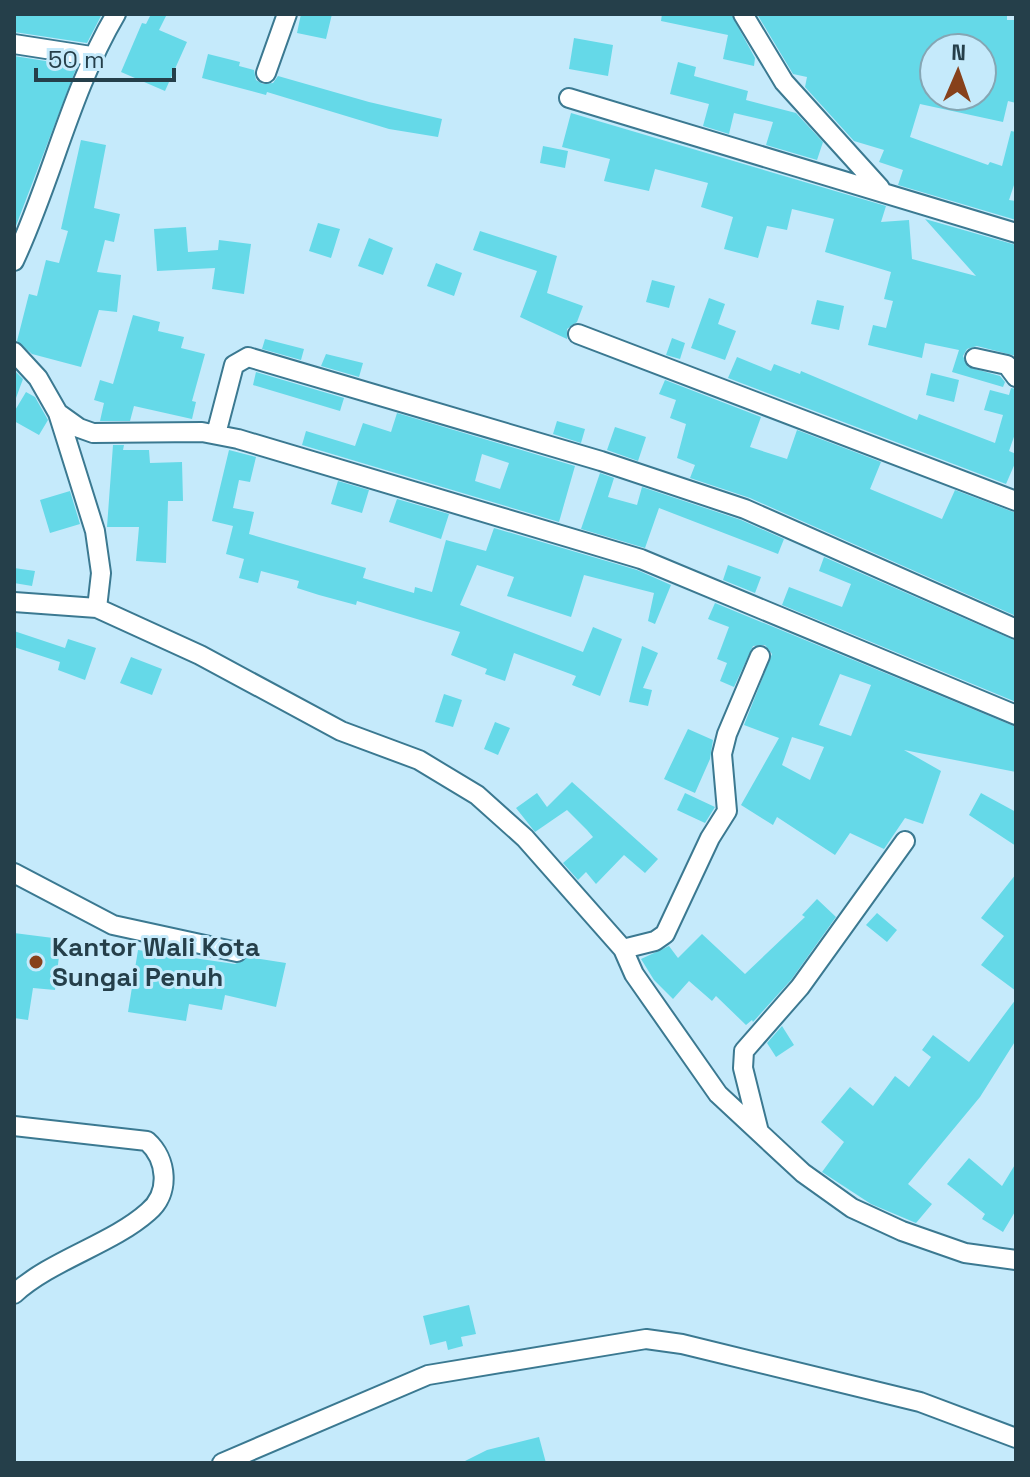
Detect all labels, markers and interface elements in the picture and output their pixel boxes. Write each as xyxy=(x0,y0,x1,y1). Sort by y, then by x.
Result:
scale bar xyxy=(36,32,174,82)
north arrow xyxy=(918,32,998,112)
text: N xyxy=(951,38,967,66)
text: 50 m xyxy=(48,44,105,75)
place label: Kantor Wali Kota Sungai Penuh xyxy=(52,930,260,994)
marker: Kantor Wali Kota Sungai Penuh xyxy=(27,953,45,971)

